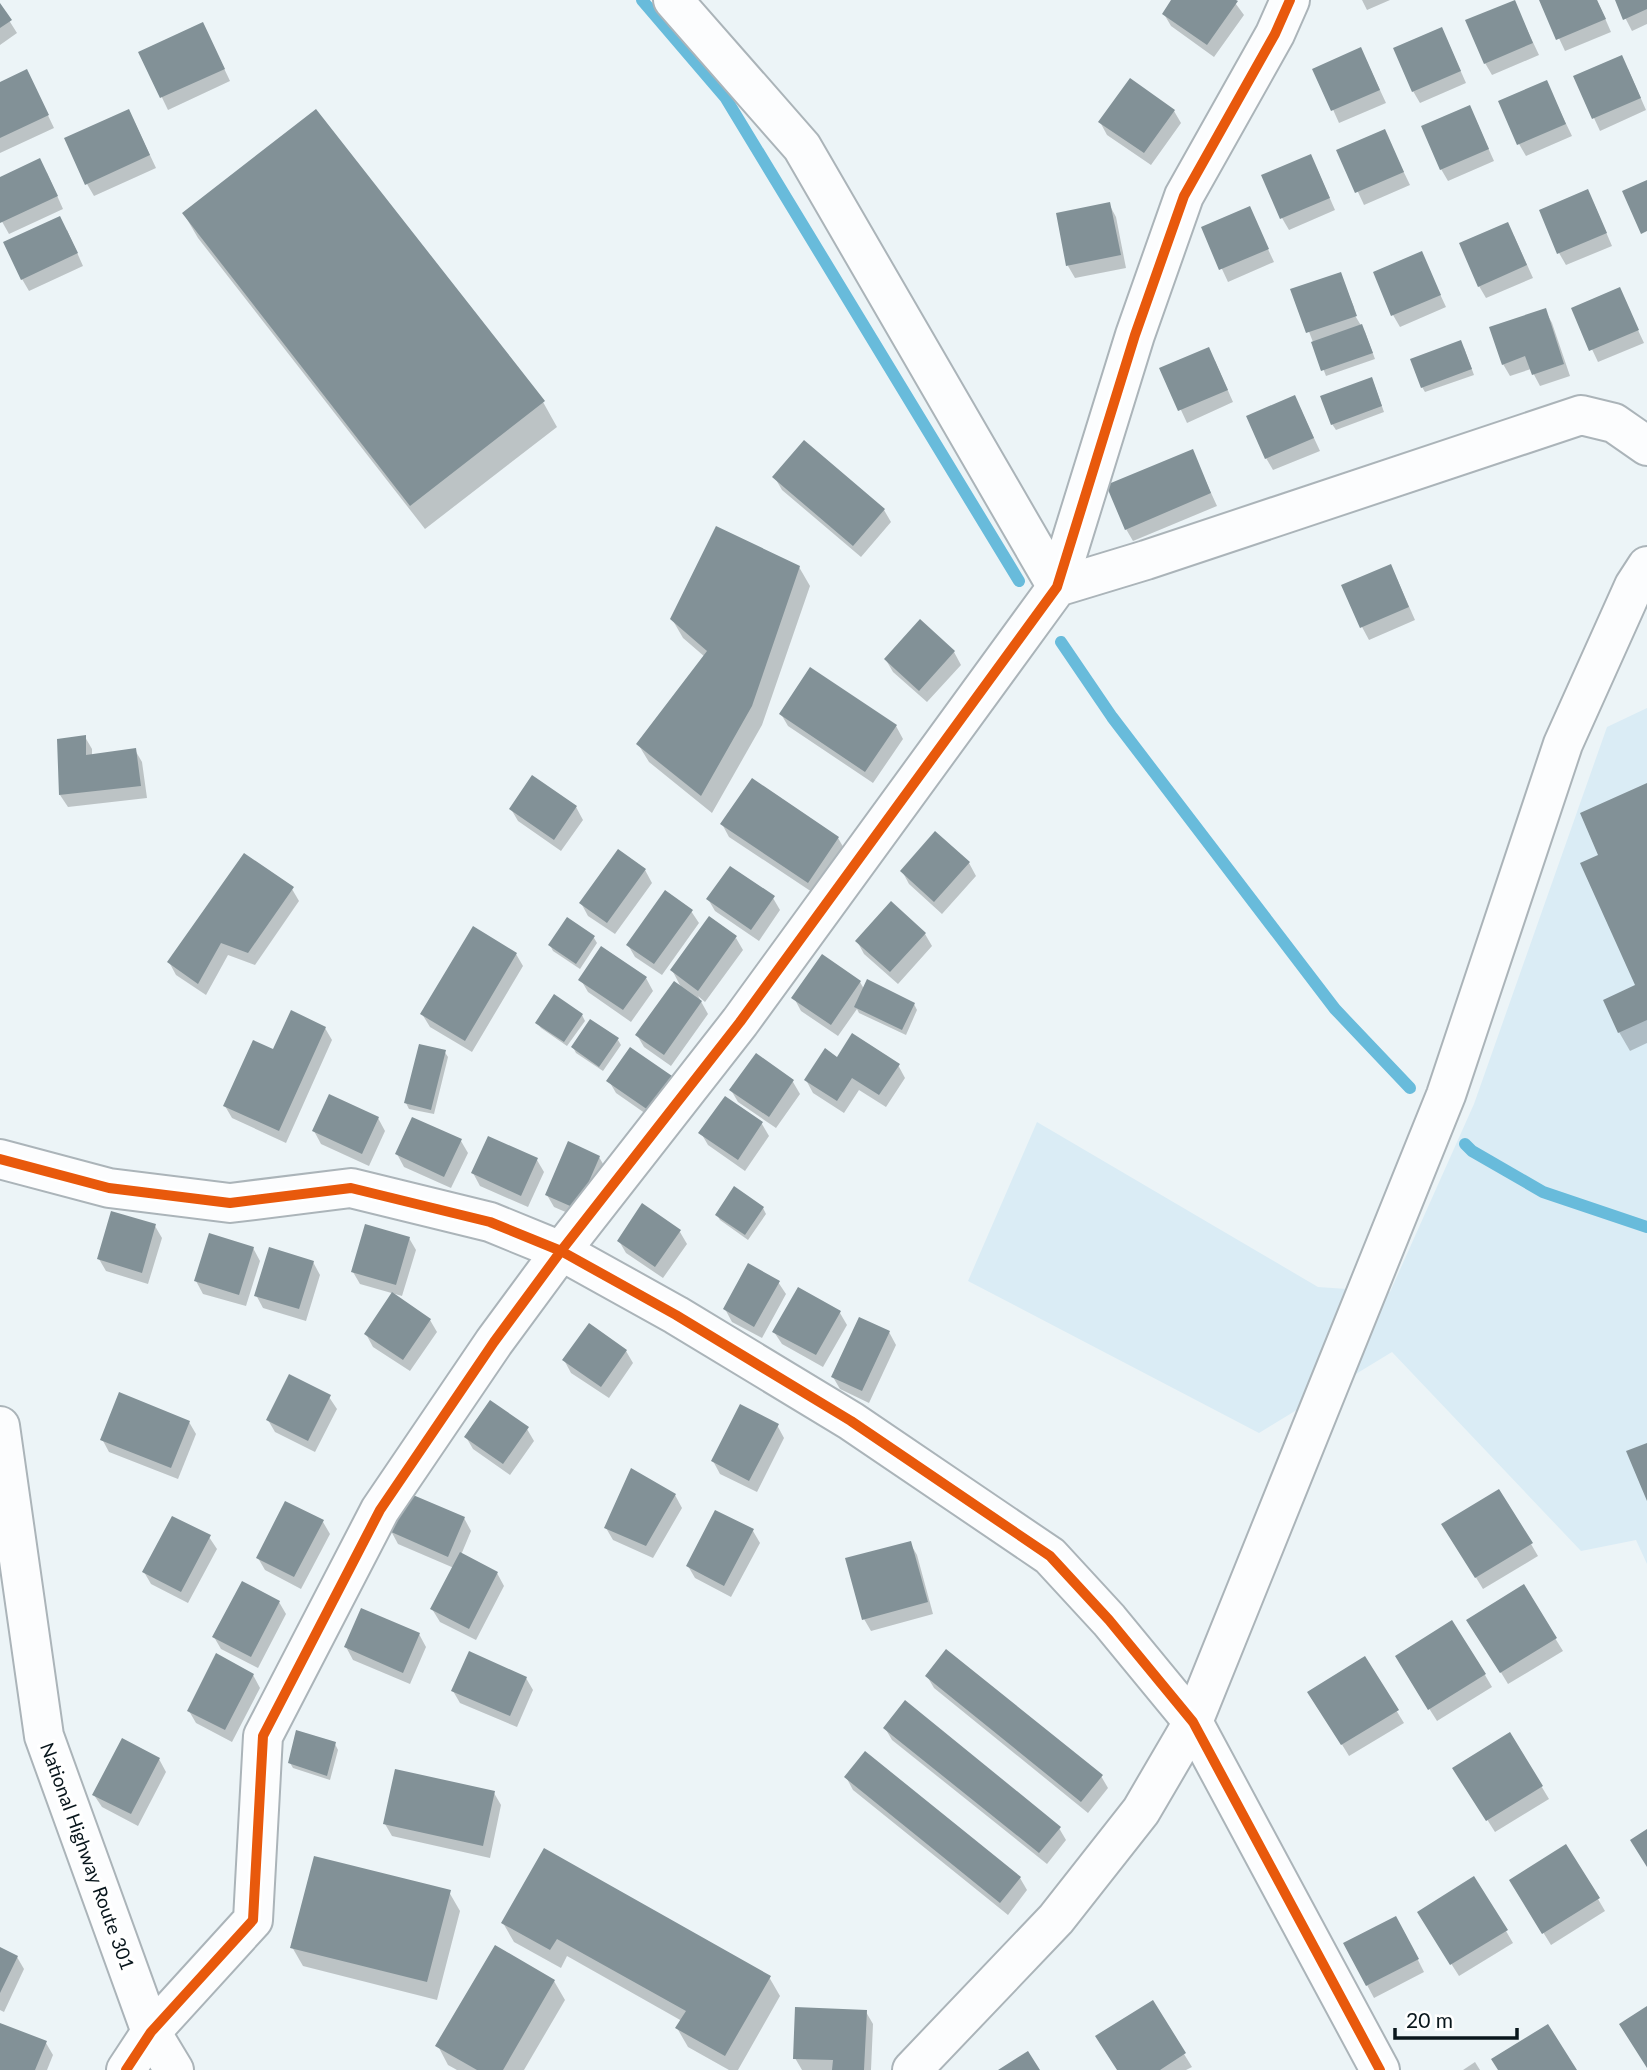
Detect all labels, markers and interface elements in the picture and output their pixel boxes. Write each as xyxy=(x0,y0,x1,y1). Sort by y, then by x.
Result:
street label: National Highway Route 301 xyxy=(36,1739,140,1973)
scale bar xyxy=(1395,1996,1518,2040)
text: 20 m xyxy=(1406,2007,1453,2032)

